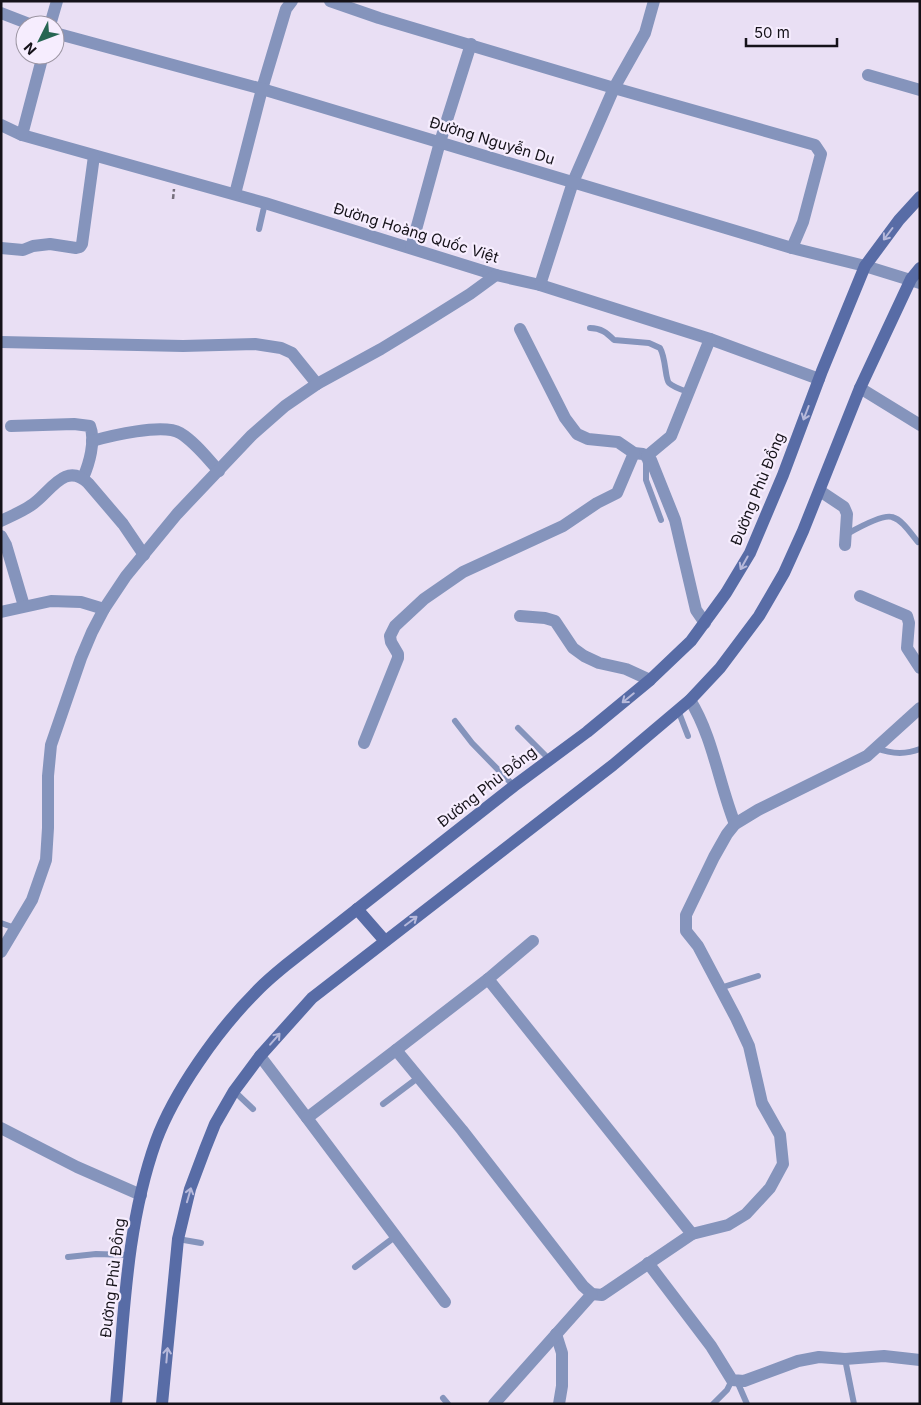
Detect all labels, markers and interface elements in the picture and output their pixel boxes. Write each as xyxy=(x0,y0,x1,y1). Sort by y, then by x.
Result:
north arrow xyxy=(15,15,65,65)
scale bar xyxy=(746,15,837,47)
text: 50 m xyxy=(754,23,790,42)
text: N xyxy=(20,39,40,59)
street label: Đường Nguyễn Du xyxy=(427,112,557,169)
street label: Đường Hoàng Quốc Việt xyxy=(331,198,501,267)
one-way arrow xyxy=(883,227,894,240)
one-way arrow xyxy=(801,404,810,420)
street label: Đường Phù Đổng xyxy=(726,429,789,548)
one-way arrow xyxy=(739,555,749,569)
one-way arrow xyxy=(622,693,635,704)
street label: Đường Phù Đổng xyxy=(433,742,540,831)
one-way arrow xyxy=(404,916,418,926)
one-way arrow xyxy=(269,1032,281,1045)
one-way arrow xyxy=(185,1187,194,1203)
street label: Đường Phù Đổng xyxy=(96,1217,129,1339)
one-way arrow xyxy=(162,1347,172,1363)

